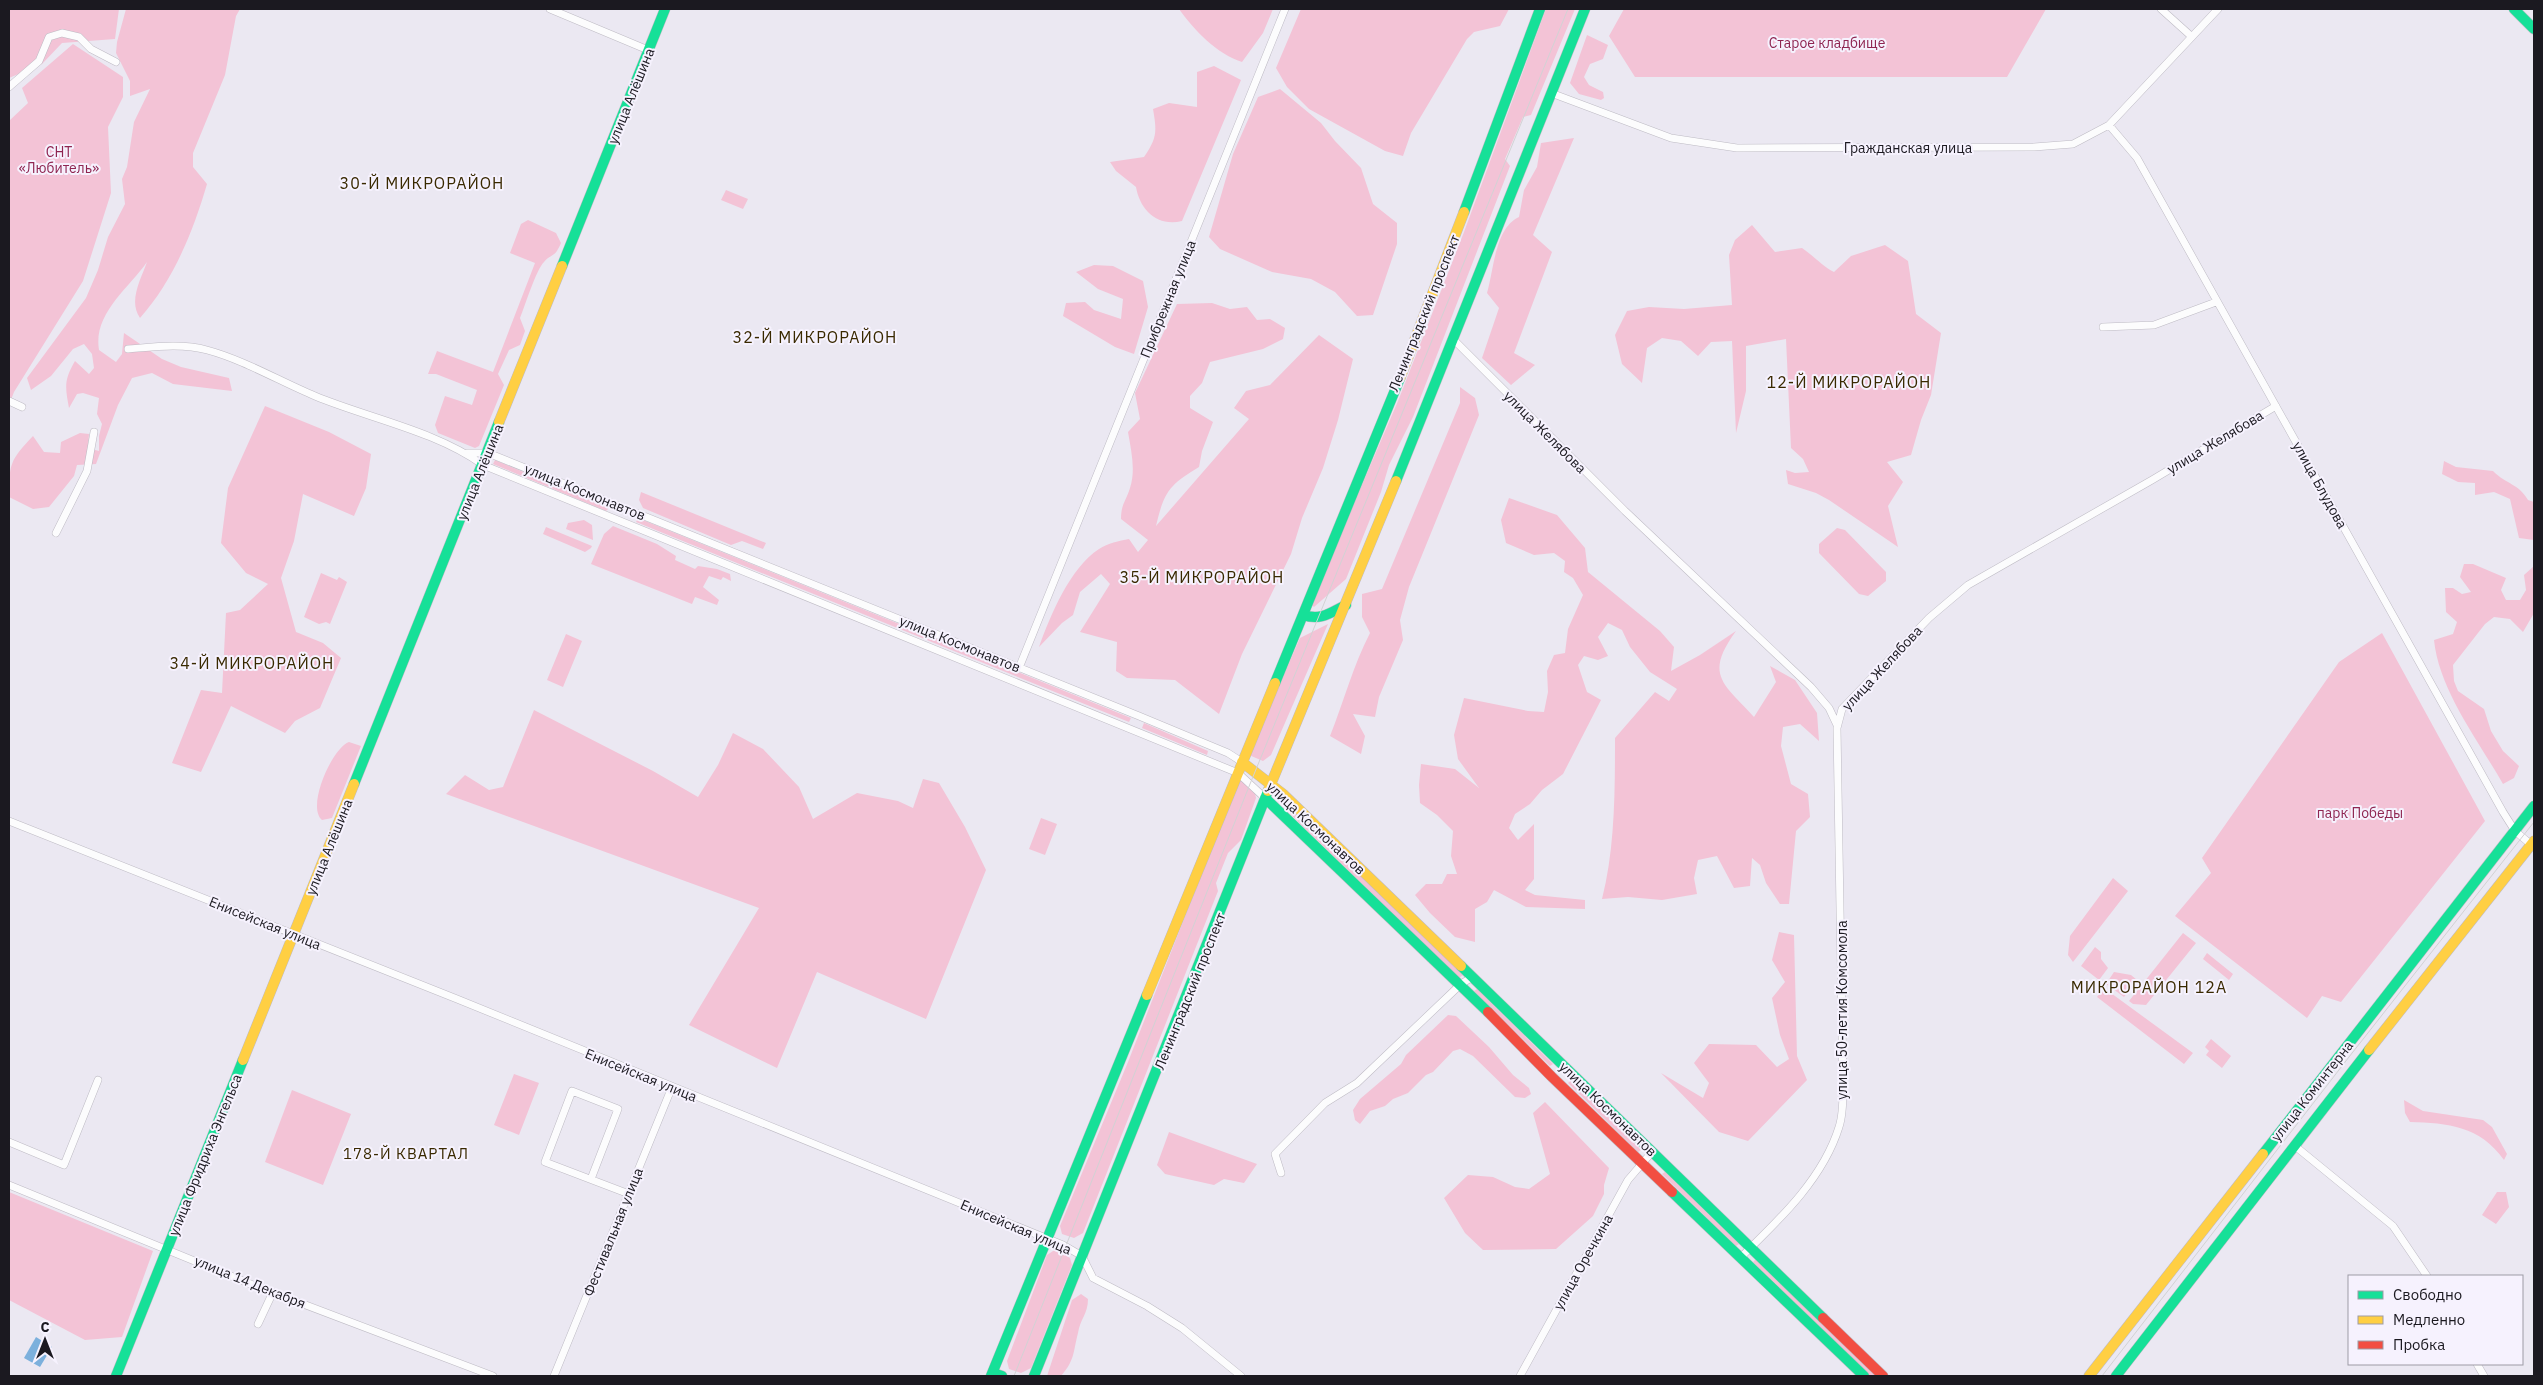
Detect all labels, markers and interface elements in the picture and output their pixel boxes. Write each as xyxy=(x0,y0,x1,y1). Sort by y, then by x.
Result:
park label: Старое кладбище xyxy=(1769,34,1886,52)
street label: улица Алёшина xyxy=(604,45,659,147)
street label: Гражданская улица xyxy=(1844,139,1973,157)
park label: СНТ «Любитель» xyxy=(19,143,99,177)
district label: 30-Й МИКРОРАЙОН xyxy=(340,173,504,193)
street label: Ленинградский проспект xyxy=(1384,231,1464,394)
street label: Прибрежная улица xyxy=(1136,237,1200,361)
district label: 32-Й МИКРОРАЙОН xyxy=(733,327,897,347)
district label: 12-Й МИКРОРАЙОН xyxy=(1767,372,1931,392)
street label: улица Желябова xyxy=(1500,387,1590,477)
street label: улица Желябова xyxy=(2163,406,2267,478)
street label: улица Алёшина xyxy=(453,421,508,523)
street label: улица Блудова xyxy=(2289,438,2352,532)
street label: улица Космонавтов xyxy=(522,460,648,524)
district label: 35-Й МИКРОРАЙОН xyxy=(1120,567,1284,587)
street label: улица Космонавтов xyxy=(897,612,1023,676)
street label: улица Желябова xyxy=(1838,621,1926,714)
district label: 34-Й МИКРОРАЙОН xyxy=(170,653,334,673)
street label: улица Космонавтов xyxy=(1263,777,1369,879)
street label: улица Алёшина xyxy=(302,796,357,898)
park label: парк Победы xyxy=(2317,804,2403,822)
street label: Енисейская улица xyxy=(206,892,324,954)
street label: Ленинградский проспект xyxy=(1150,909,1230,1072)
street label: улица 50-летия Комсомола xyxy=(1833,920,1851,1100)
district label: МИКРОРАЙОН 12А xyxy=(2071,977,2227,997)
street label: улица Коминтерна xyxy=(2267,1037,2357,1145)
street label: Енисейская улица xyxy=(582,1044,700,1106)
street label: улица Космонавтов xyxy=(1555,1058,1661,1160)
street label: улица Фридриха Энгельса xyxy=(164,1071,246,1239)
district label: 178-Й КВАРТАЛ xyxy=(343,1144,469,1163)
street label: Фестивальная улица xyxy=(579,1165,647,1299)
street label: Енисейская улица xyxy=(958,1195,1075,1259)
street label: улица Оречкина xyxy=(1549,1210,1617,1313)
street label: улица 14 Декабря xyxy=(192,1251,308,1313)
legend xyxy=(2348,1275,2523,1365)
text: Свободно xyxy=(2393,1285,2462,1304)
text: Медленно xyxy=(2393,1310,2465,1329)
north arrow xyxy=(20,1315,70,1365)
text: С xyxy=(40,1318,50,1336)
text: Пробка xyxy=(2393,1335,2445,1354)

